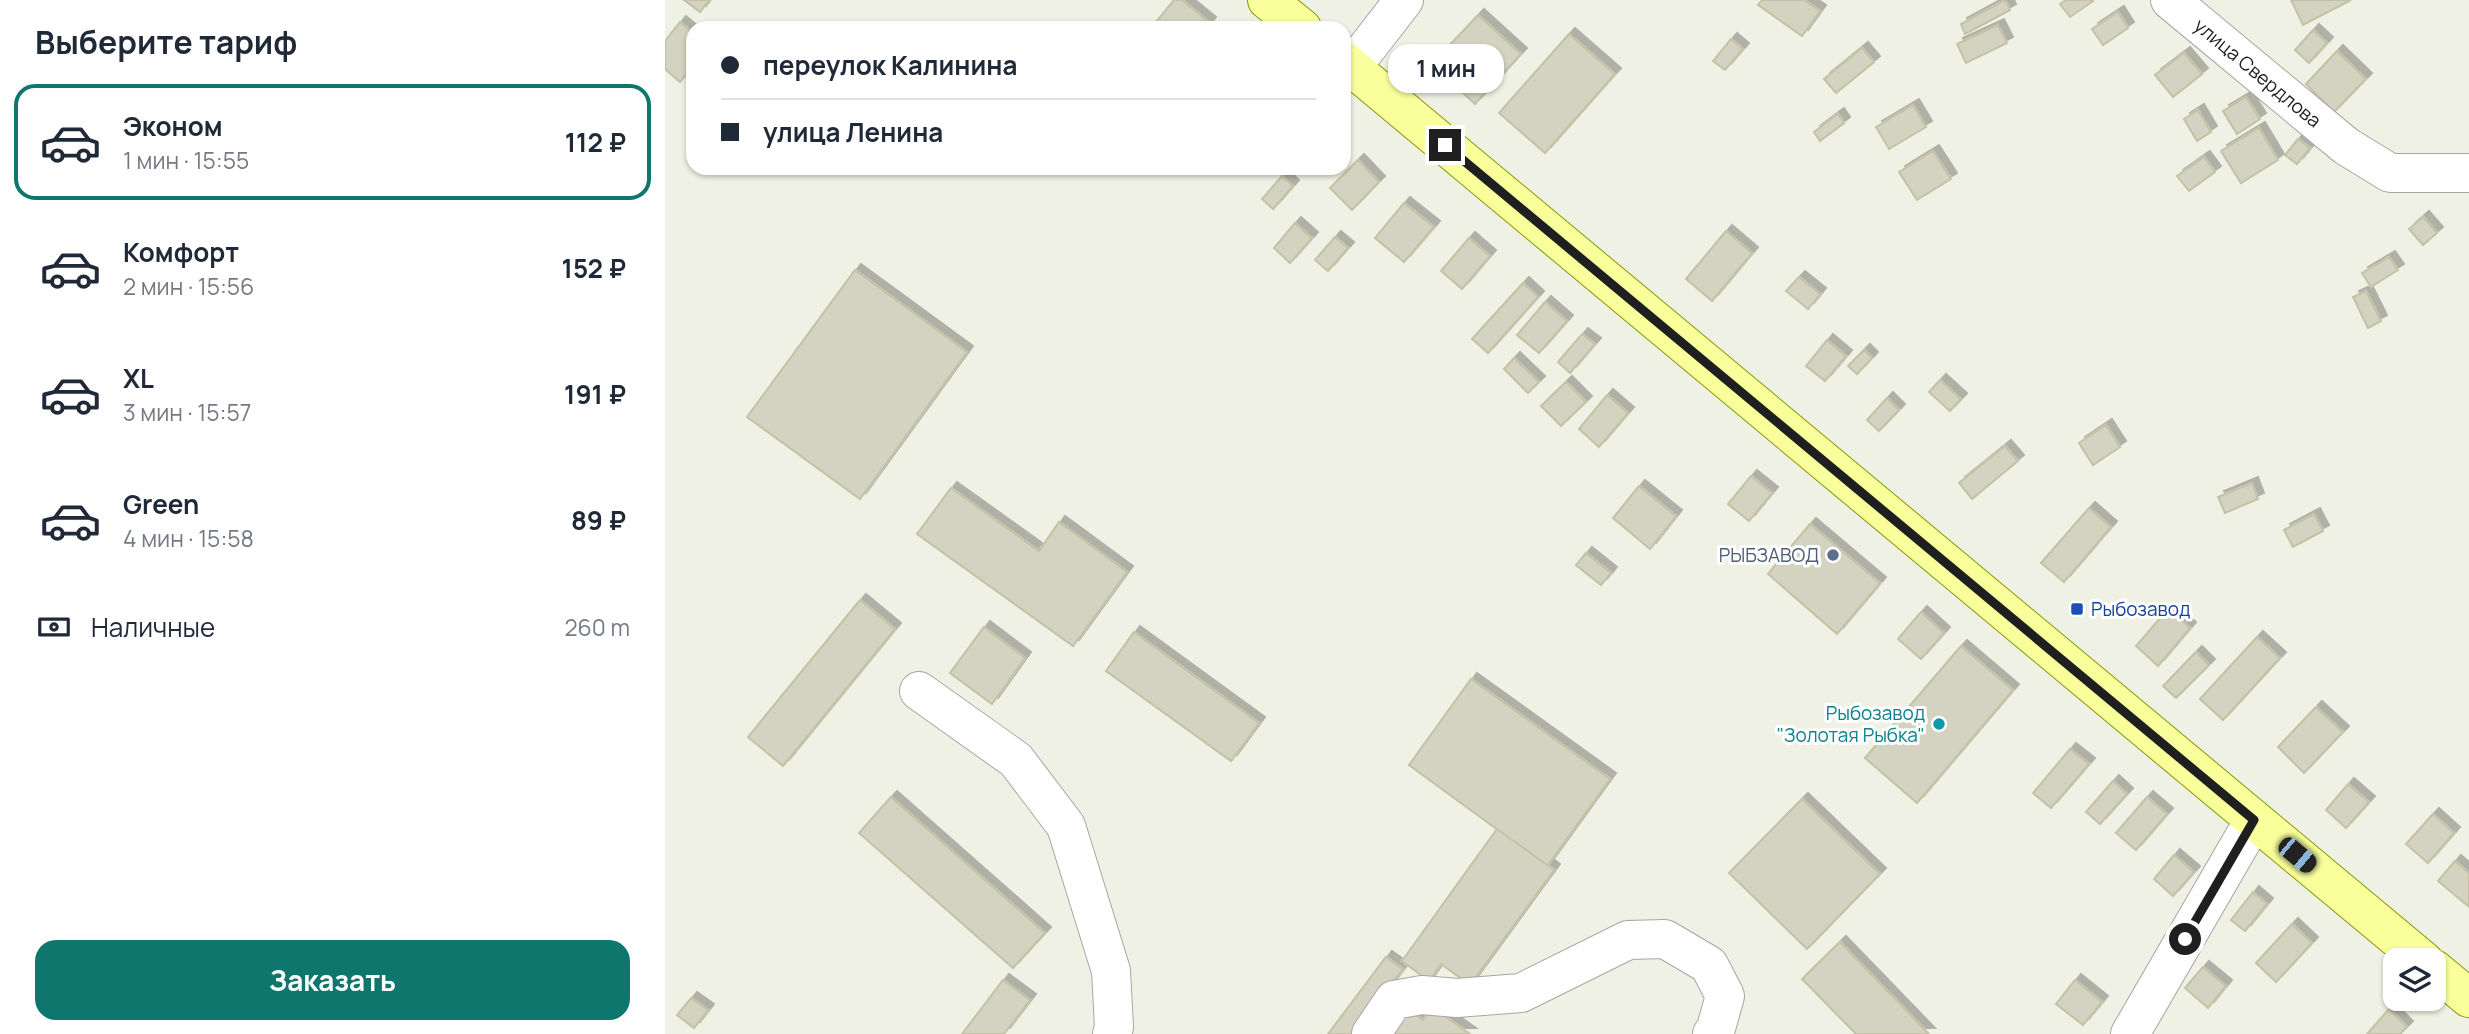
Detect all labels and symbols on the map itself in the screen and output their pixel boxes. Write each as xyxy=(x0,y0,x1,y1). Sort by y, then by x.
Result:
street label: улица Свердлова xyxy=(2189,12,2327,133)
callout: 1 мин xyxy=(1387,44,1503,92)
route end xyxy=(1429,129,1461,161)
place label: РЫБЗАВОД xyxy=(1719,542,1819,568)
marker: РЫБЗАВОД xyxy=(1825,547,1841,563)
place label: Рыбозавод xyxy=(2091,596,2190,622)
marker: Рыбозавод xyxy=(2069,601,2085,617)
place label: Рыбозавод "Золотая Рыбка" xyxy=(1777,700,1925,748)
marker: Рыбозавод "Золотая Рыбка" xyxy=(1931,716,1947,732)
car xyxy=(2275,833,2320,877)
route start xyxy=(2169,923,2201,955)

